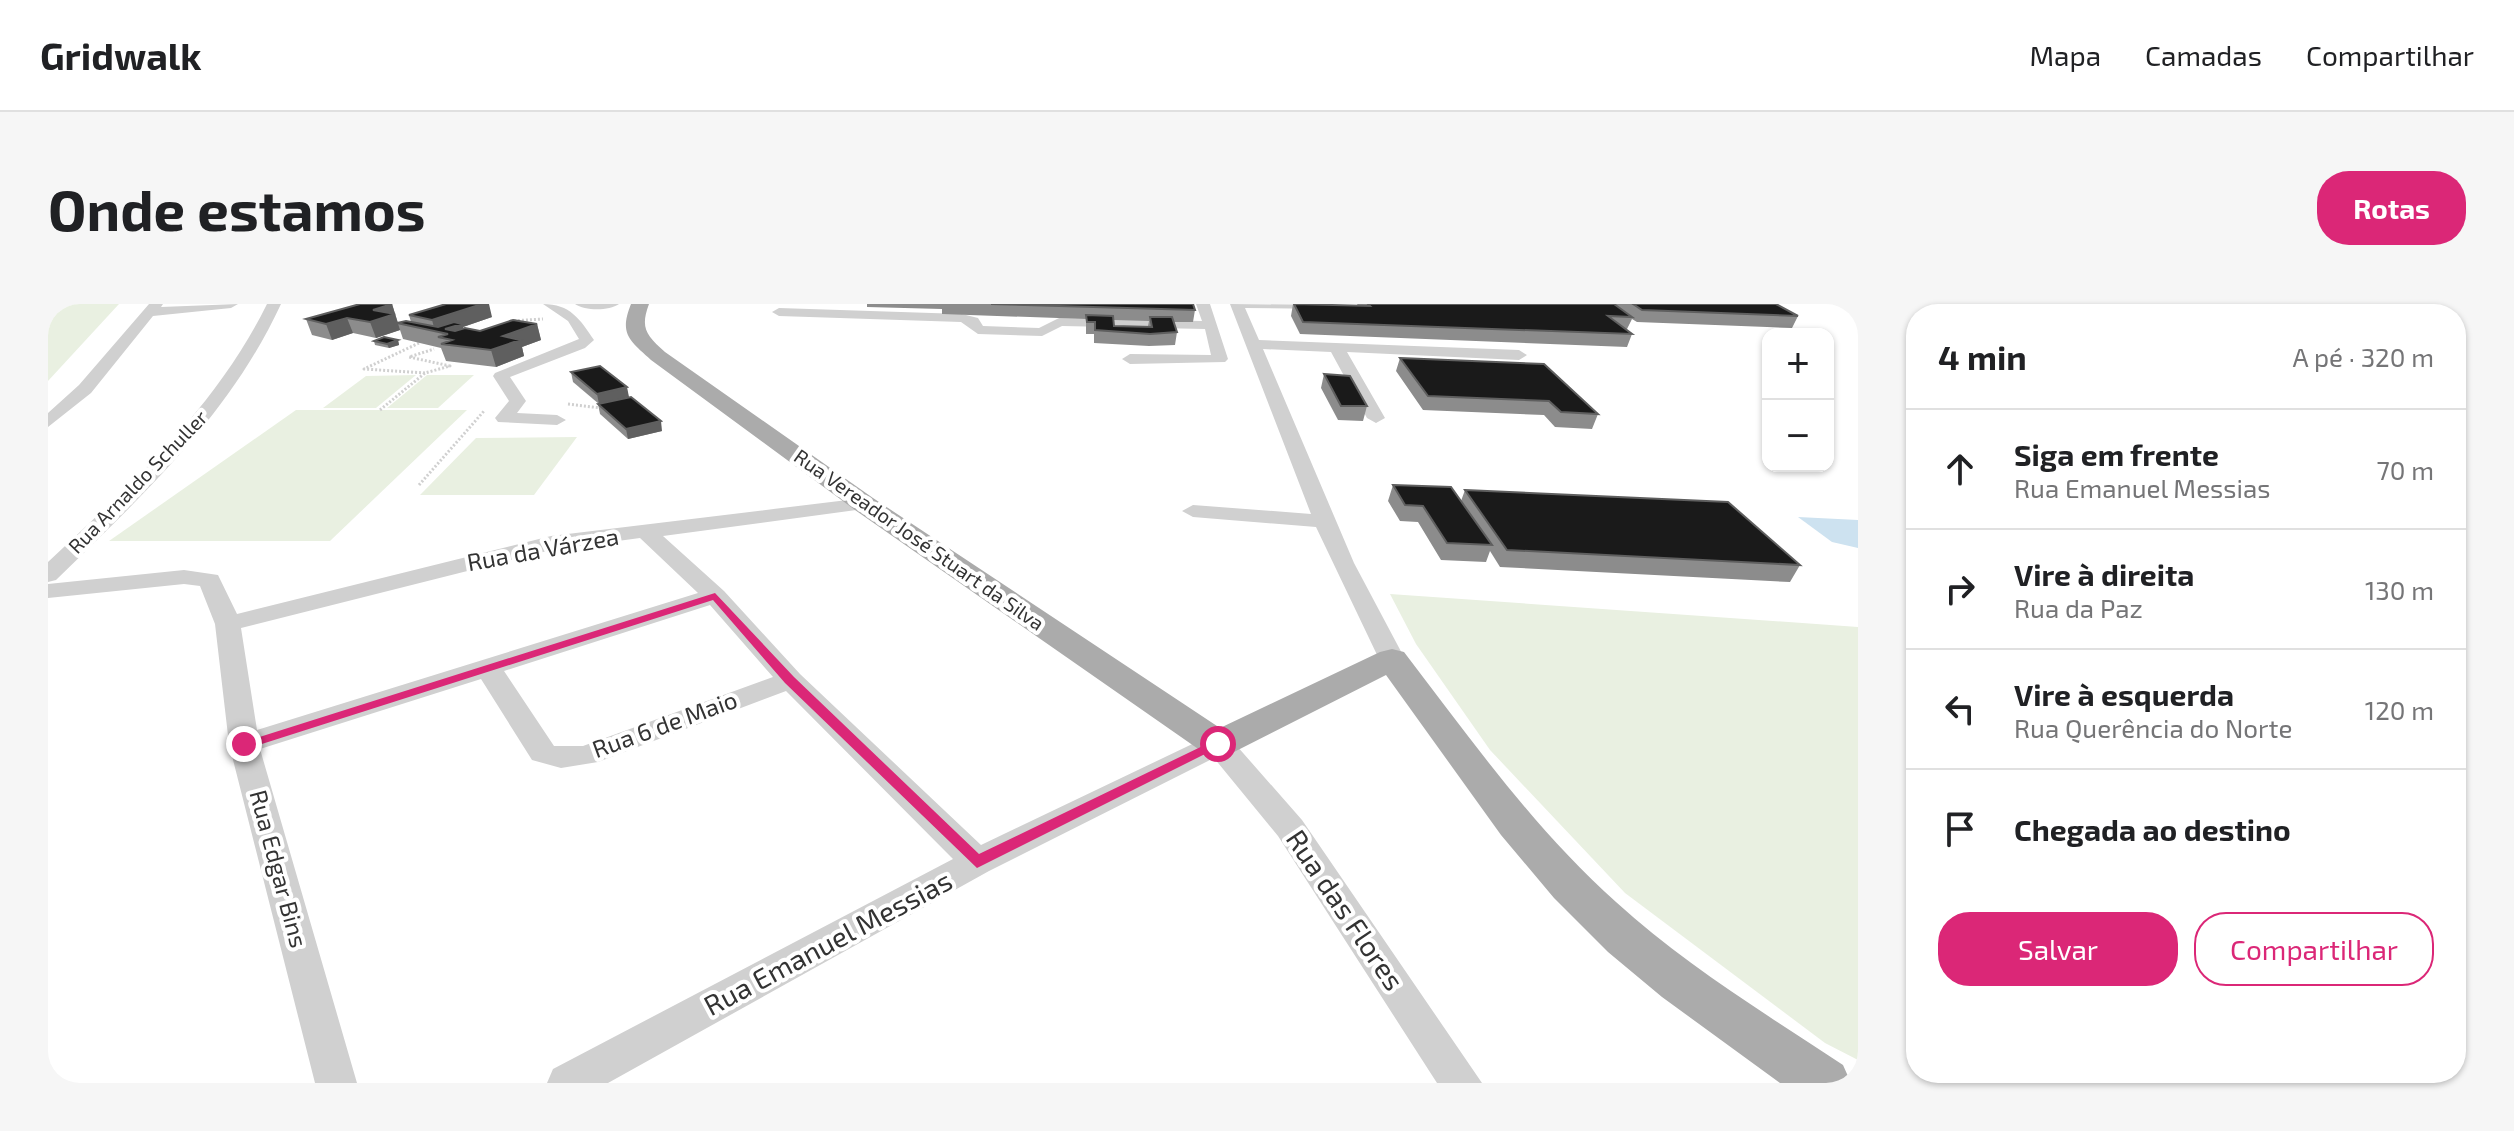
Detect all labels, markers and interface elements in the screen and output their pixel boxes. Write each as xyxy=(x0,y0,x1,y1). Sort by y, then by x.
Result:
text: Gridwalk xyxy=(40,32,202,78)
text: Mapa xyxy=(2030,38,2101,72)
text: Camadas xyxy=(2145,38,2262,72)
text: Compartilhar xyxy=(2306,38,2474,72)
button: Rotas xyxy=(2317,171,2466,245)
text: Onde estamos xyxy=(48,175,426,242)
map controls xyxy=(1762,328,1834,472)
button: + xyxy=(1762,328,1834,400)
text: 4 min xyxy=(1938,336,2027,377)
text: A pé · 320 m xyxy=(2293,341,2434,372)
button: − xyxy=(1762,400,1834,472)
street label: Rua Arnaldo Schuller xyxy=(63,405,212,558)
text: Siga em frente xyxy=(2014,436,2219,472)
street label: Rua Vereador José Stuart da Silva xyxy=(790,443,1049,635)
icon: ahead xyxy=(1938,447,1982,491)
text: 70 m xyxy=(2376,454,2434,485)
text: Rua Emanuel Messias xyxy=(2014,472,2270,503)
street label: Rua da Várzea xyxy=(464,521,621,576)
text: Vire à direita xyxy=(2014,556,2194,592)
icon: right xyxy=(1938,567,1982,611)
text: 130 m xyxy=(2365,574,2434,605)
text: Rua da Paz xyxy=(2014,592,2143,623)
text: Vire à esquerda xyxy=(2014,676,2234,712)
street label: Rua 6 de Maio xyxy=(588,684,741,763)
icon: left xyxy=(1938,687,1982,731)
text: 120 m xyxy=(2365,694,2434,725)
text: Rua Querência do Norte xyxy=(2014,712,2292,743)
route end xyxy=(226,726,262,762)
route start xyxy=(1200,726,1236,762)
street label: Rua Edgar Bins xyxy=(244,787,314,951)
icon: arrive xyxy=(1938,807,1982,851)
text: Chegada ao destino xyxy=(2014,811,2291,847)
street label: Rua das Flores xyxy=(1280,823,1412,996)
street label: Rua Emanuel Messias xyxy=(698,862,957,1022)
button: Salvar xyxy=(1938,912,2178,986)
button: Compartilhar xyxy=(2194,912,2434,986)

